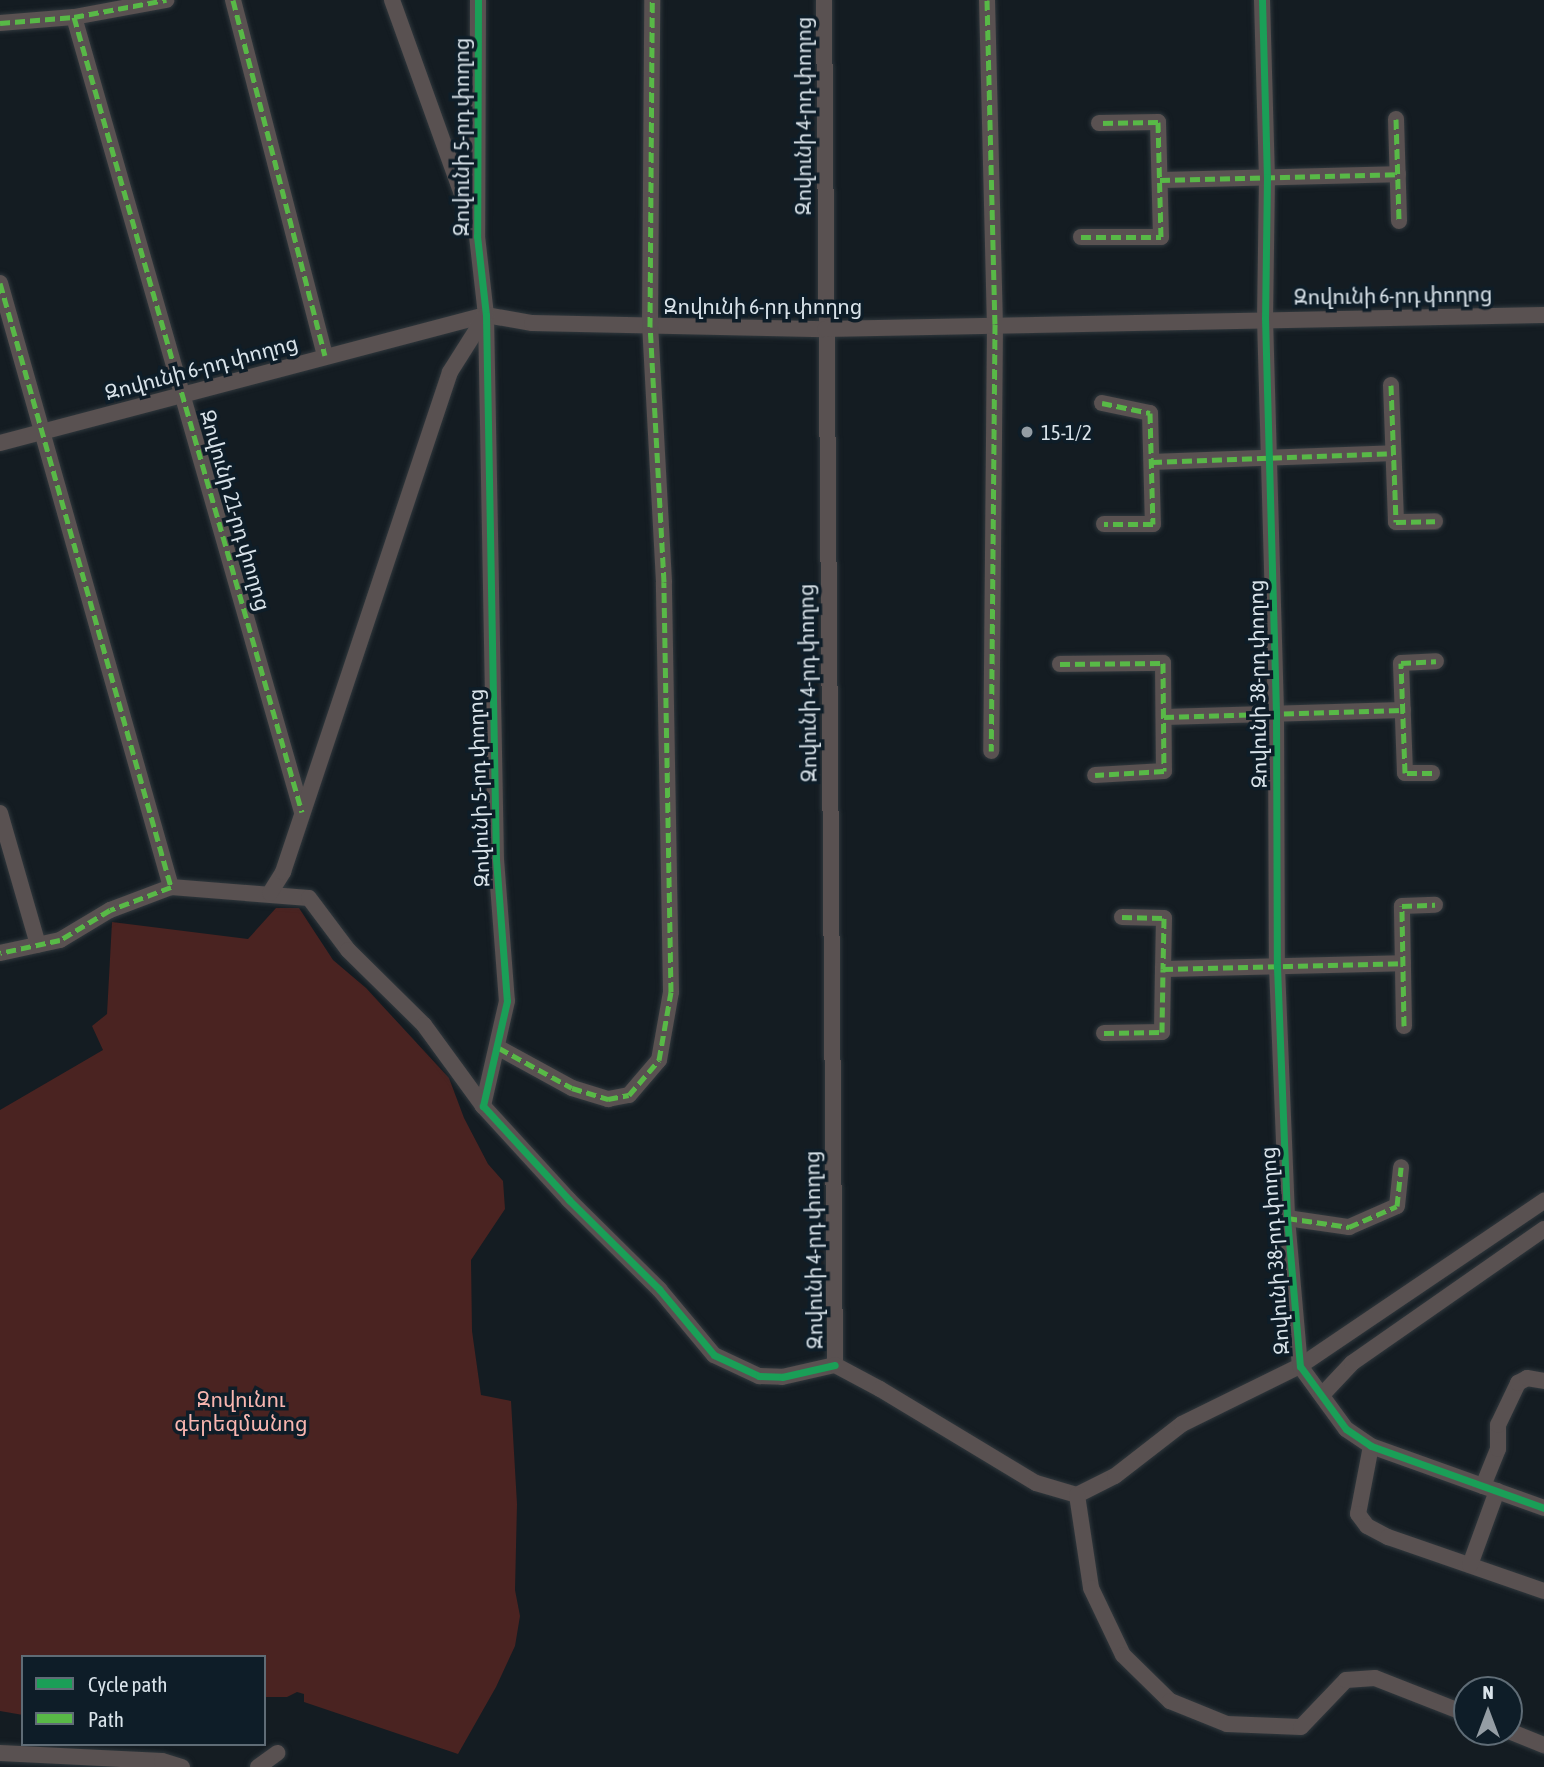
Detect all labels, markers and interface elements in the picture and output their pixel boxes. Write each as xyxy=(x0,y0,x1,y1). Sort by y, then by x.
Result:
street label: Զովունի 4-րդ փողոց xyxy=(790,17,816,215)
street label: Զովունի 5-րդ փողոց xyxy=(448,38,474,236)
street label: Զովունի 6-րդ փողոց xyxy=(1293,281,1493,309)
street label: Զովունի 6-րդ փողոց xyxy=(664,293,862,319)
street label: Զովունի 6-րդ փողոց xyxy=(102,329,300,405)
street label: Զովունի 21-րդ փողոց xyxy=(195,407,277,613)
place label: 15-1/2 xyxy=(1041,419,1092,445)
marker: 15-1/2 xyxy=(1019,424,1035,440)
street label: Զովունի 38-րդ փողոց xyxy=(1243,579,1271,789)
street label: Զովունի 4-րդ փողոց xyxy=(793,583,821,783)
street label: Զովունի 5-րդ փողոց xyxy=(462,688,494,888)
street label: Զովունի 38-րդ փողոց xyxy=(1254,1146,1294,1356)
street label: Զովունի 4-րդ փողոց xyxy=(799,1150,827,1350)
park label: Զովունու գերեզմանոց xyxy=(174,1386,308,1436)
legend xyxy=(21,1655,266,1746)
text: Cycle path xyxy=(88,1672,167,1696)
north arrow xyxy=(1453,1676,1523,1746)
text: N xyxy=(1482,1681,1494,1703)
text: Path xyxy=(88,1707,124,1731)

